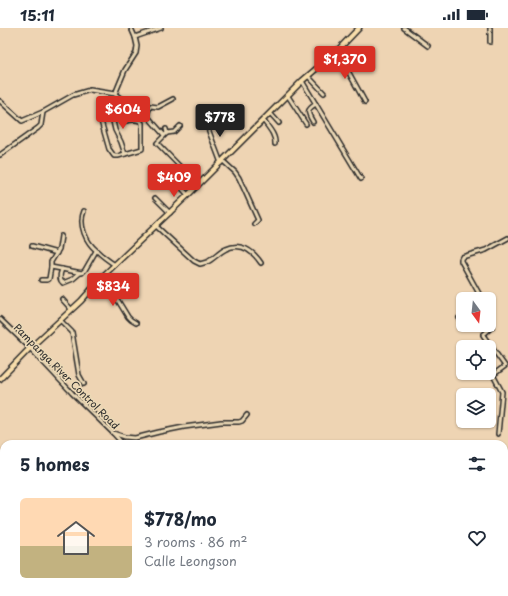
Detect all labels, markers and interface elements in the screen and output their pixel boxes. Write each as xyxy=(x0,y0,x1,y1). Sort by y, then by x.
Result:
text: 15:11 xyxy=(20,3,55,26)
pin: $1,370 xyxy=(312,46,378,80)
text: $1,370 xyxy=(323,49,367,68)
pin: $604 xyxy=(99,96,147,130)
text: $604 xyxy=(105,99,141,118)
pin: $778 xyxy=(196,104,244,138)
text: $778 xyxy=(205,107,235,126)
pin: $409 xyxy=(150,164,198,198)
text: $409 xyxy=(157,167,191,186)
pin: $834 xyxy=(89,273,137,307)
text: $834 xyxy=(96,276,130,295)
north arrow xyxy=(456,292,496,332)
map controls xyxy=(456,292,496,428)
street label: Pampanga River Control Road xyxy=(11,320,123,432)
button: locate xyxy=(456,340,496,380)
button: layers xyxy=(456,388,496,428)
text: 5 homes xyxy=(20,451,90,477)
icon: filters xyxy=(466,453,488,475)
text: $778/mo xyxy=(144,506,217,532)
icon: home xyxy=(52,514,100,562)
icon: heart xyxy=(466,527,488,549)
text: 3 rooms · 86 m² xyxy=(144,532,247,551)
text: Calle Leongson xyxy=(144,551,237,570)

